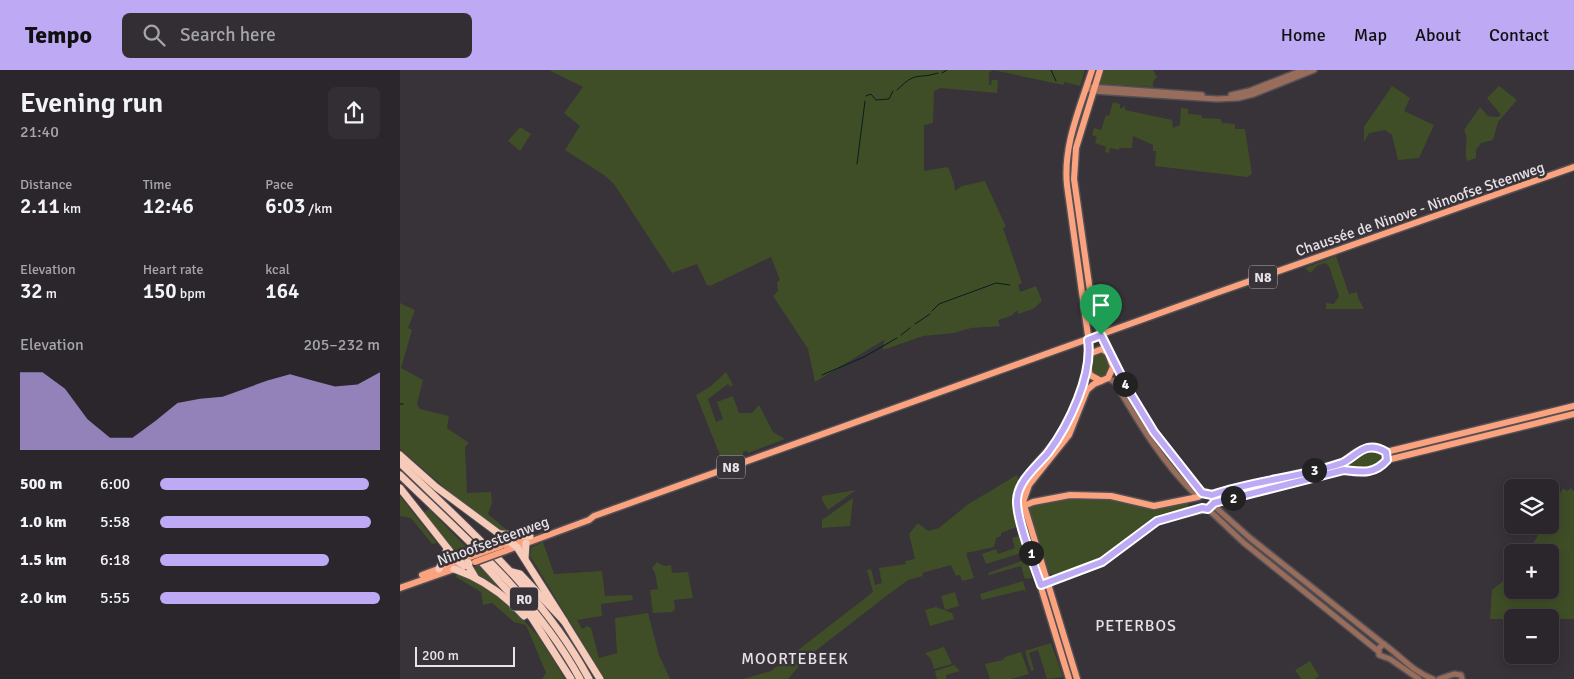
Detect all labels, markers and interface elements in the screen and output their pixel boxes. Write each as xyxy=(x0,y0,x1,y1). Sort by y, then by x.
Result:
search box xyxy=(122,13,472,58)
text: Tempo xyxy=(25,20,92,50)
icon: search xyxy=(140,21,168,49)
text: Search here xyxy=(180,23,276,47)
text: Home xyxy=(1281,24,1326,46)
text: Map xyxy=(1354,24,1387,46)
text: About xyxy=(1415,24,1461,46)
text: Contact xyxy=(1489,24,1549,46)
text: Evening run xyxy=(20,86,163,120)
button: share xyxy=(328,87,380,139)
text: 21:40 xyxy=(20,122,59,142)
street label: Chaussée de Ninove - Ninoofse Steenweg xyxy=(1293,158,1547,260)
text: Distance xyxy=(20,176,72,193)
text: Time xyxy=(143,176,172,193)
text: Pace xyxy=(265,176,294,193)
text: 2.11 xyxy=(20,193,60,219)
text: 12:46 xyxy=(143,193,194,219)
text: 6:03 xyxy=(265,193,305,219)
text: km xyxy=(60,200,81,217)
text: /km xyxy=(305,200,332,217)
text: Elevation xyxy=(20,261,76,278)
text: Heart rate xyxy=(143,261,203,278)
text: kcal xyxy=(265,261,290,278)
road number: N8 xyxy=(1249,266,1277,288)
text: 32 xyxy=(20,278,43,304)
text: 150 xyxy=(143,278,177,304)
text: 164 xyxy=(265,278,299,304)
pin xyxy=(1080,284,1122,335)
text: m xyxy=(43,285,57,302)
text: bpm xyxy=(177,285,206,302)
icon: arrive xyxy=(1087,291,1115,319)
text: Elevation xyxy=(20,335,84,355)
text: 205–232 m xyxy=(303,335,380,355)
pin: 4 xyxy=(1112,372,1138,396)
text: 4 xyxy=(1122,376,1129,393)
road number: N8 xyxy=(717,456,745,478)
pin: 3 xyxy=(1302,458,1326,482)
text: 3 xyxy=(1311,462,1318,479)
text: 500 m xyxy=(20,474,62,494)
text: 6:00 xyxy=(100,474,130,494)
map controls xyxy=(1504,479,1559,664)
button: layers xyxy=(1504,479,1559,534)
pin: 2 xyxy=(1220,486,1246,510)
text: 2 xyxy=(1230,490,1237,507)
text: 1.0 km xyxy=(20,512,67,532)
text: 5:58 xyxy=(100,512,130,532)
street label: Ninoofsesteenweg xyxy=(435,512,551,570)
pin: 1 xyxy=(1018,540,1044,566)
button: + xyxy=(1504,544,1559,599)
text: 1 xyxy=(1028,545,1035,562)
text: 1.5 km xyxy=(20,550,67,570)
text: 6:18 xyxy=(100,550,130,570)
text: 2.0 km xyxy=(20,588,67,608)
text: 5:55 xyxy=(100,588,130,608)
road number: R0 xyxy=(510,588,538,610)
button: − xyxy=(1504,609,1559,664)
district label: PETERBOS xyxy=(1095,616,1177,636)
scale bar xyxy=(415,644,515,667)
text: 200 m xyxy=(422,647,459,664)
district label: MOORTEBEEK xyxy=(741,649,849,669)

